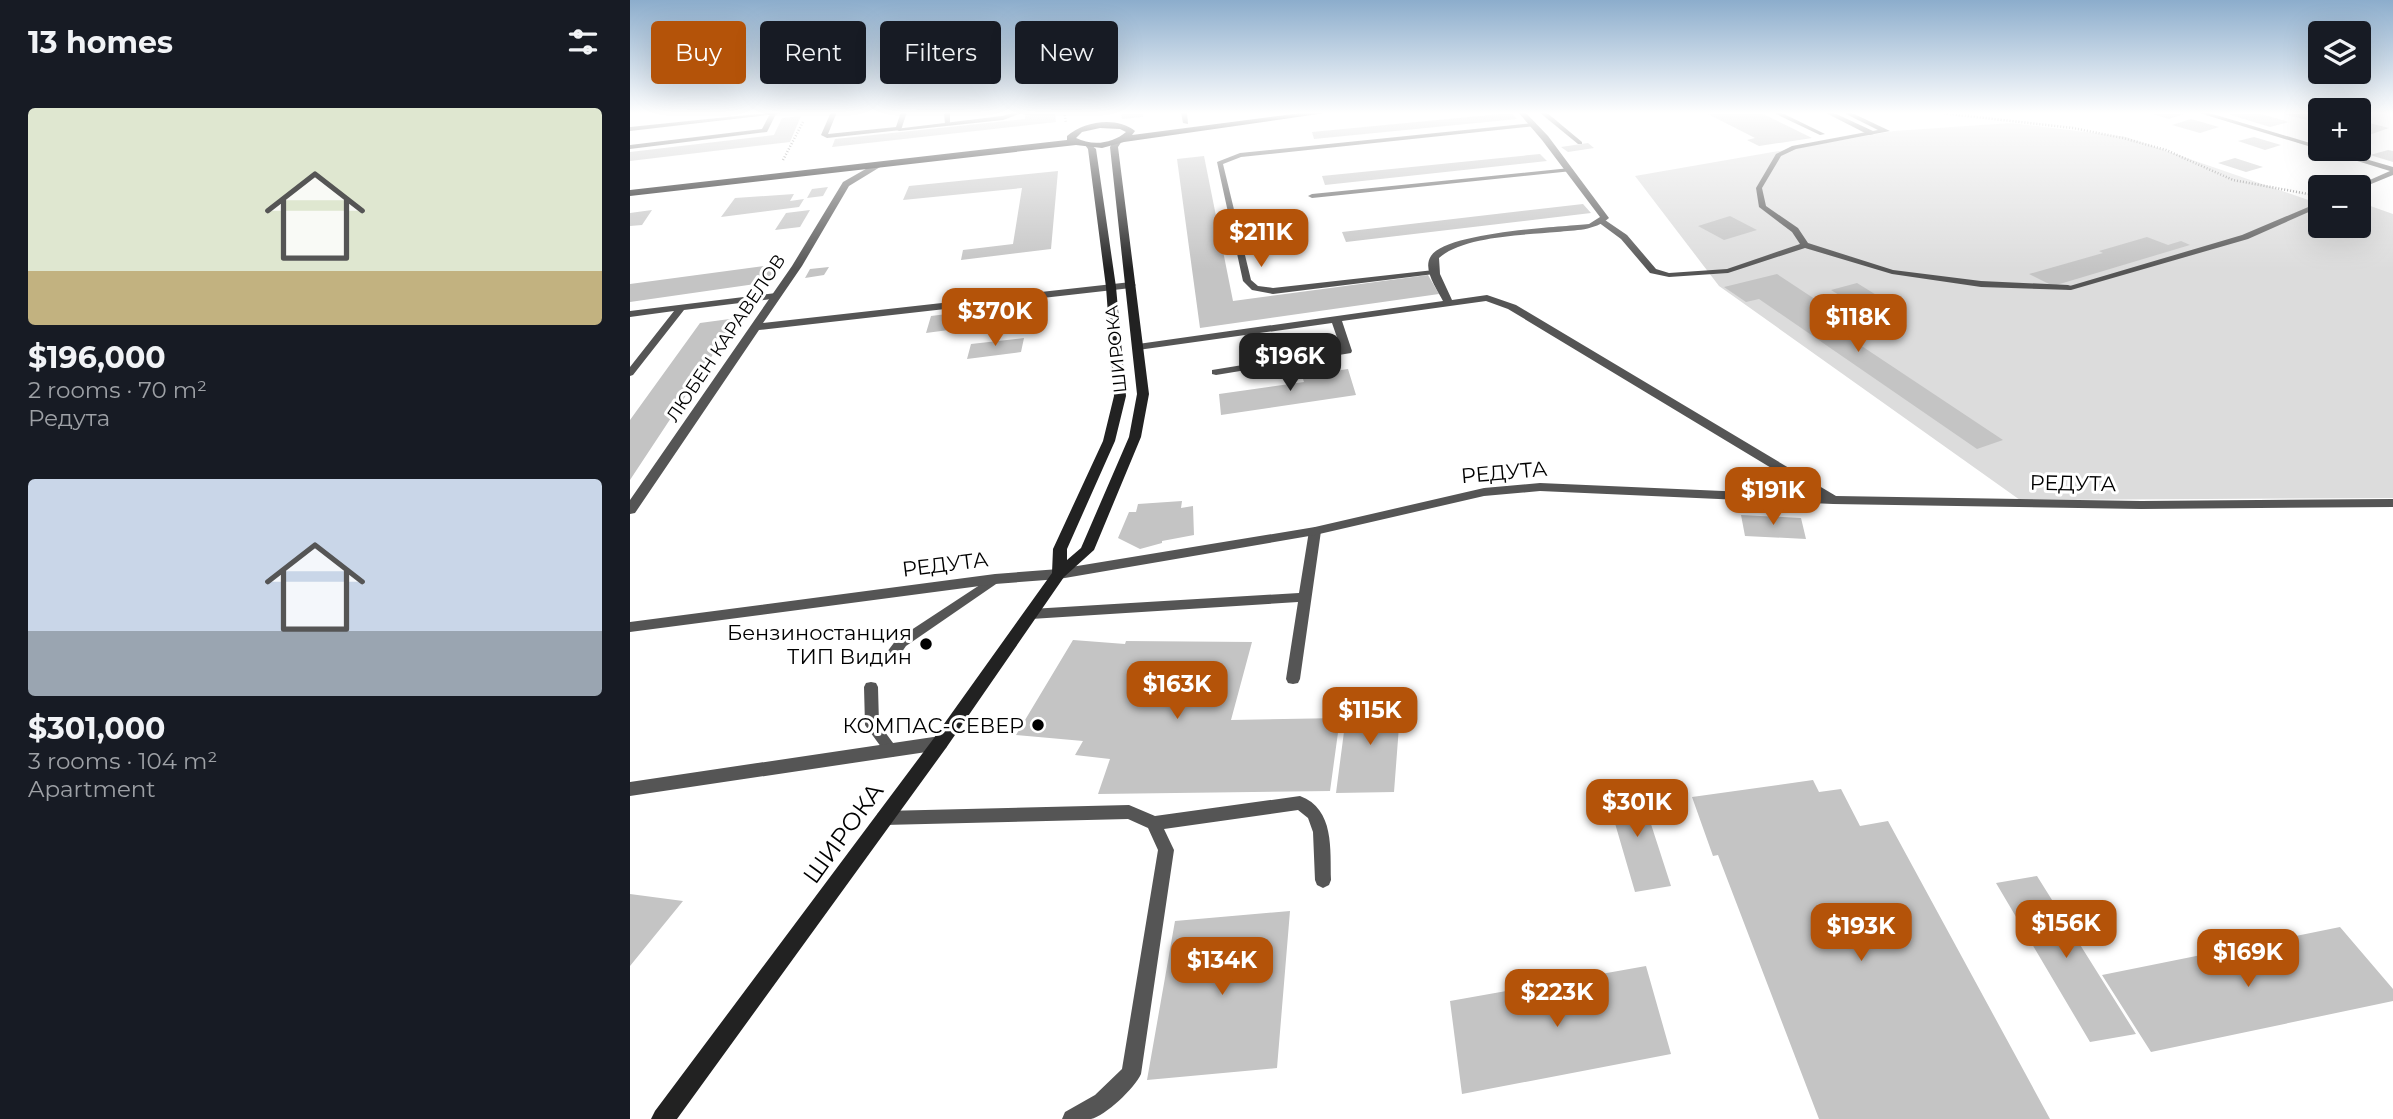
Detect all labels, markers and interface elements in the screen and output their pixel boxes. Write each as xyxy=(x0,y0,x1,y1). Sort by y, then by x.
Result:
chip: Buy xyxy=(651,21,746,84)
chip: Rent xyxy=(760,21,866,84)
chip: Filters xyxy=(880,21,1001,84)
chip: New xyxy=(1015,21,1118,84)
map controls xyxy=(2308,21,2371,238)
button: layers xyxy=(2308,21,2371,84)
icon: filters xyxy=(564,23,602,61)
text: 13 homes xyxy=(28,24,173,61)
button: + xyxy=(2308,98,2371,161)
icon: home xyxy=(252,153,378,279)
button: − xyxy=(2308,175,2371,238)
pin: $211K xyxy=(1212,210,1310,269)
text: $211K xyxy=(1229,218,1293,246)
street label: ЛЮБЕН КАРАВЕЛОВ xyxy=(662,250,790,426)
pin: $370K xyxy=(946,288,1044,348)
pin: $118K xyxy=(1809,294,1907,354)
text: $370K xyxy=(958,297,1032,325)
street label: ШИРОКА xyxy=(1100,303,1132,394)
text: $118K xyxy=(1826,303,1890,331)
pin: $196K xyxy=(1241,334,1339,393)
text: $196,000 xyxy=(28,339,166,376)
text: $196K xyxy=(1255,342,1325,370)
text: 2 rooms · 70 m² xyxy=(28,376,207,404)
text: Редута xyxy=(28,404,110,432)
street label: РЕДУТА xyxy=(1460,456,1549,488)
pin: $191K xyxy=(1724,468,1822,527)
street label: РЕДУТА xyxy=(2029,470,2117,496)
text: $191K xyxy=(1741,476,1805,504)
icon: home xyxy=(252,524,378,650)
street label: РЕДУТА xyxy=(900,546,990,582)
place label: Бензиностанция ТИП Видин xyxy=(727,620,912,669)
marker: Бензиностанция ТИП Видин xyxy=(918,636,934,652)
pin: $163K xyxy=(1128,662,1226,721)
text: $163K xyxy=(1143,670,1211,698)
pin: $115K xyxy=(1321,688,1419,747)
text: $115K xyxy=(1338,696,1402,724)
text: $301,000 xyxy=(28,710,165,747)
place label: КОМПАС-СЕВЕР xyxy=(842,713,1024,738)
marker: КОМПАС-СЕВЕР xyxy=(1030,717,1046,733)
text: 3 rooms · 104 m² xyxy=(28,747,217,775)
text: Apartment xyxy=(28,775,156,803)
street label: ШИРОКА xyxy=(797,777,889,889)
pin: $301K xyxy=(1588,780,1686,839)
text: $301K xyxy=(1602,788,1672,816)
pin: $156K xyxy=(2017,900,2115,960)
pin: $193K xyxy=(1812,904,1910,963)
text: $156K xyxy=(2032,909,2100,937)
text: $193K xyxy=(1827,912,1895,940)
pin: $169K xyxy=(2199,930,2297,989)
pin: $134K xyxy=(1173,937,1271,997)
text: $169K xyxy=(2213,938,2283,966)
text: $134K xyxy=(1187,946,1257,974)
pin: $223K xyxy=(1508,970,1606,1029)
text: $223K xyxy=(1521,978,1593,1006)

